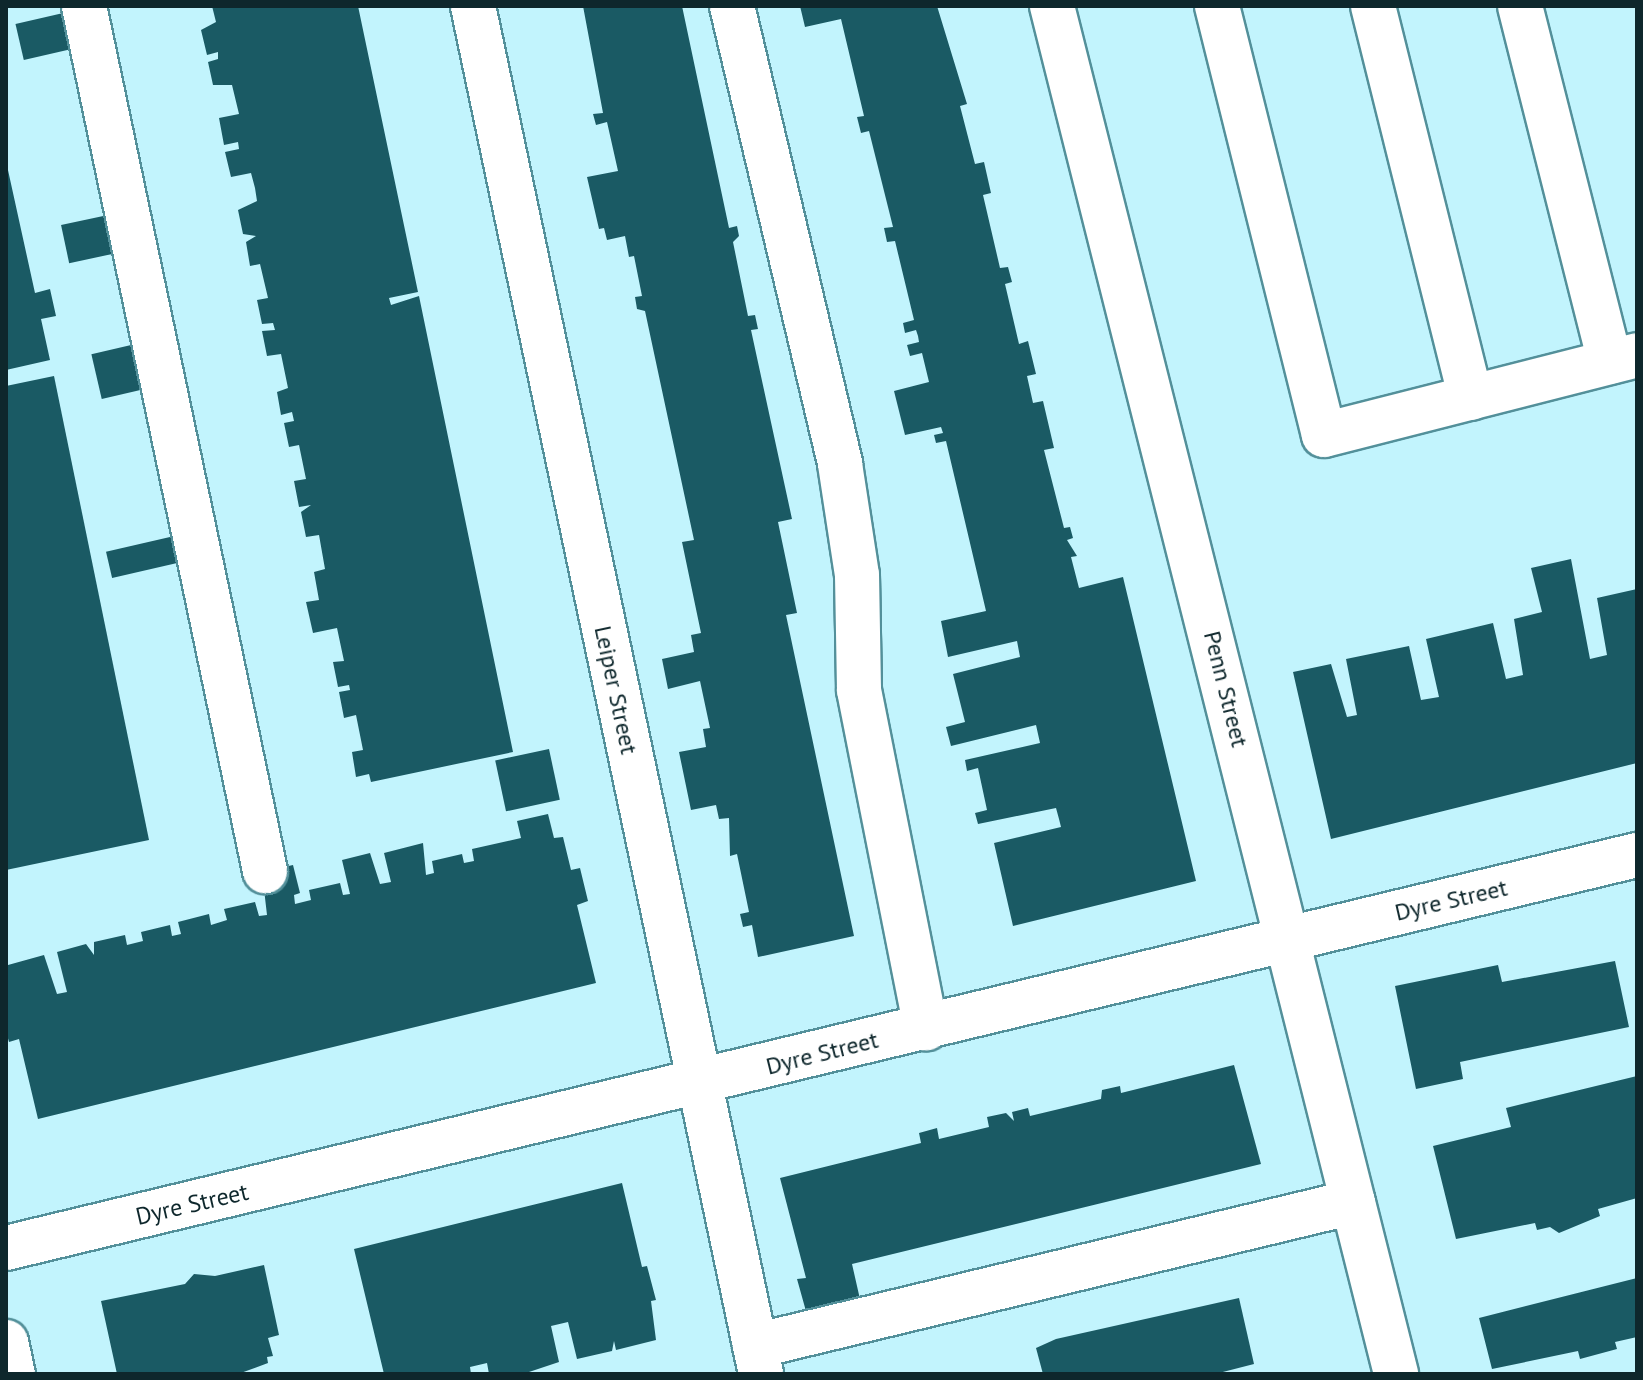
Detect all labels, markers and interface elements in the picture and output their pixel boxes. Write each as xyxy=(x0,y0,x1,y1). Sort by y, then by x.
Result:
street label: Leiper Street xyxy=(588,623,644,757)
street label: Penn Street xyxy=(1198,628,1254,750)
street label: Dyre Street xyxy=(1392,873,1510,927)
street label: Dyre Street xyxy=(763,1025,881,1081)
street label: Dyre Street xyxy=(133,1177,251,1231)

